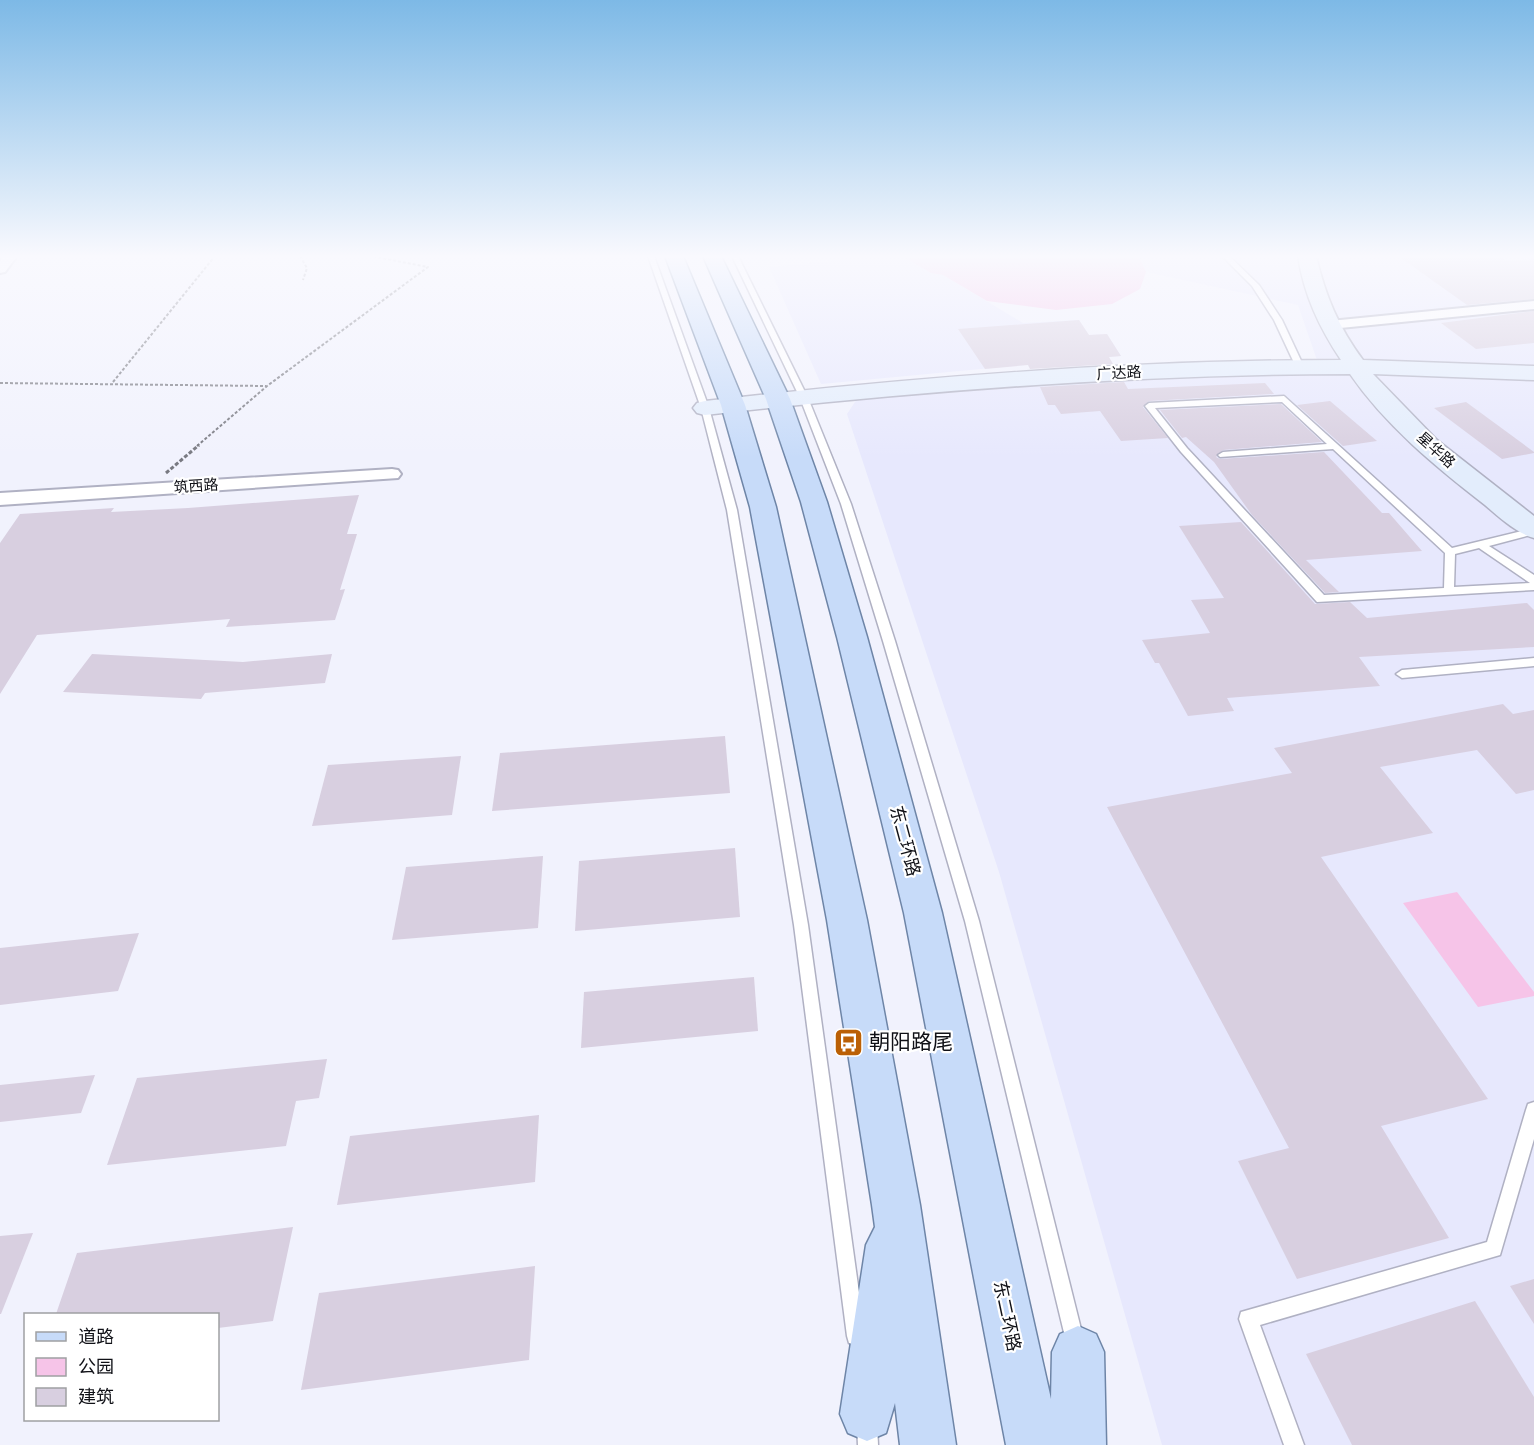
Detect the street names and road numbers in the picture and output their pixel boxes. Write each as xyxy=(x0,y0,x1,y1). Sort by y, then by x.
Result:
street label: 广达路 xyxy=(1096,361,1142,383)
street label: 星华路 xyxy=(1413,427,1460,472)
street label: 筑西路 xyxy=(173,473,219,497)
street label: 东二环路 xyxy=(885,803,927,879)
street label: 东二环路 xyxy=(989,1278,1027,1354)

